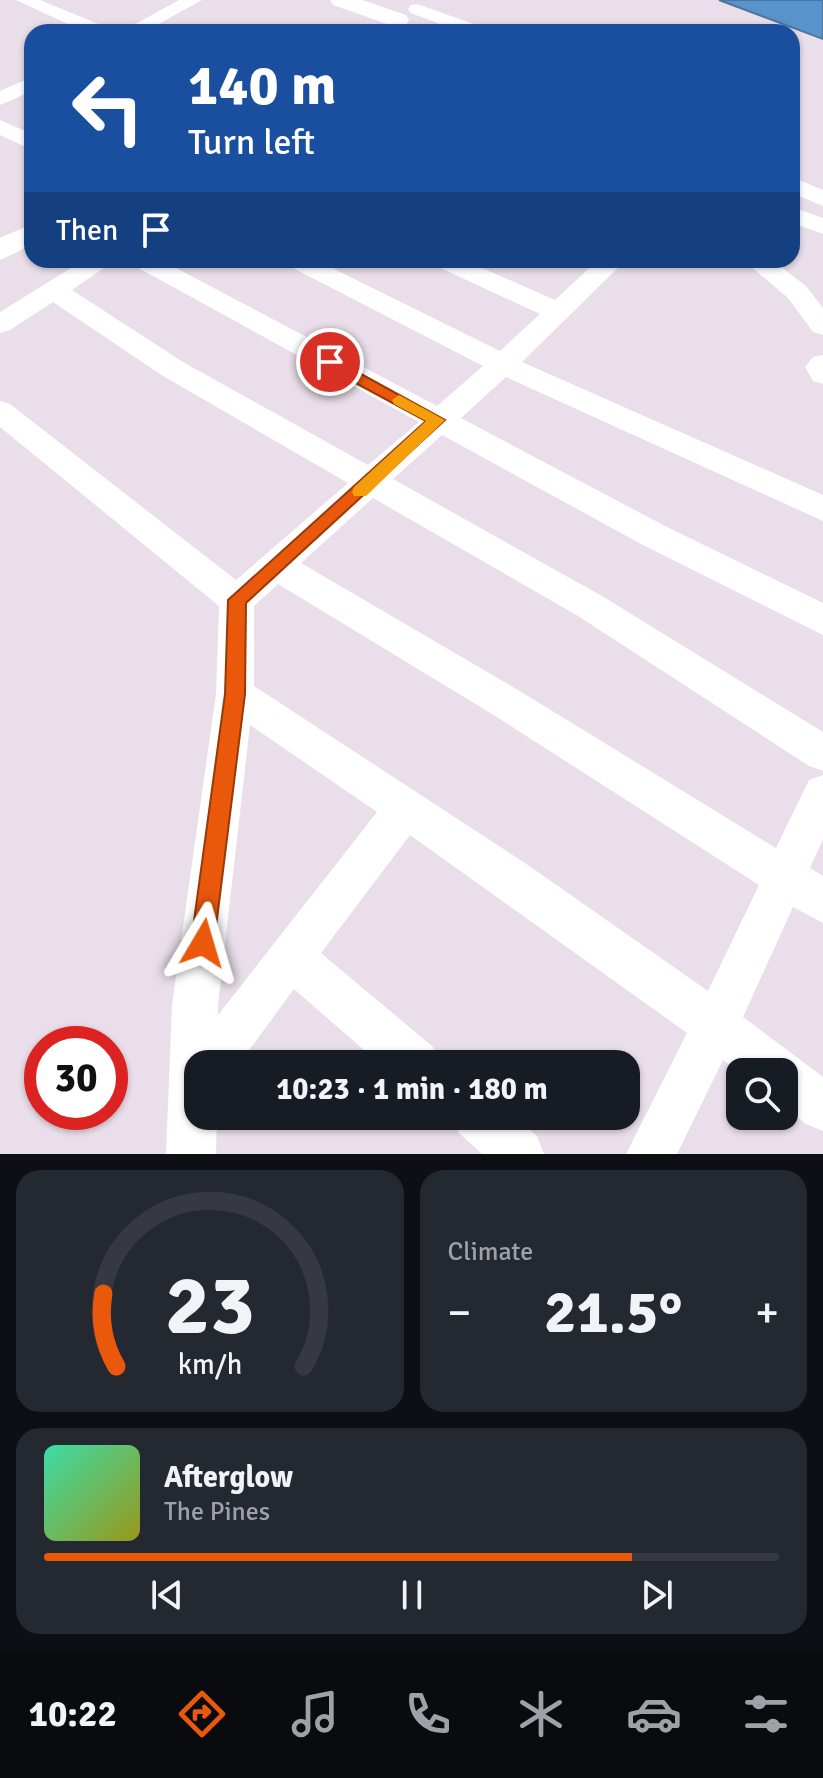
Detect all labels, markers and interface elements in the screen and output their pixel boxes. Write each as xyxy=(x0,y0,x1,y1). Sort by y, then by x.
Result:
text: 140 m xyxy=(188,51,336,120)
icon: left xyxy=(56,56,160,160)
text: Turn left xyxy=(188,120,315,165)
icon: arrive xyxy=(134,208,178,252)
text: Then xyxy=(56,212,118,249)
pin xyxy=(296,328,364,396)
icon: arrive xyxy=(308,340,352,384)
position arrow xyxy=(161,901,245,985)
speed limit sign: 30 xyxy=(24,1026,128,1130)
map controls xyxy=(726,1058,798,1130)
button: search xyxy=(726,1058,798,1130)
text: 10:23 · 1 min · 180 m xyxy=(276,1071,548,1108)
text: Climate xyxy=(448,1236,533,1268)
text: 23 xyxy=(165,1255,255,1357)
text: 21.5° xyxy=(544,1276,682,1350)
text: − xyxy=(448,1286,471,1340)
text: + xyxy=(755,1286,779,1340)
text: km/h xyxy=(177,1347,242,1382)
text: Afterglow xyxy=(164,1459,293,1496)
text: The Pines xyxy=(164,1496,270,1528)
icon: previous xyxy=(145,1573,189,1617)
icon: pause xyxy=(390,1573,434,1617)
icon: next xyxy=(635,1573,679,1617)
icon: directions xyxy=(174,1686,230,1742)
icon: music xyxy=(287,1686,343,1742)
icon: phone xyxy=(400,1686,456,1742)
icon: climate xyxy=(513,1686,569,1742)
icon: car xyxy=(626,1686,682,1742)
icon: filters xyxy=(738,1686,794,1742)
text: 10:22 xyxy=(28,1692,117,1737)

